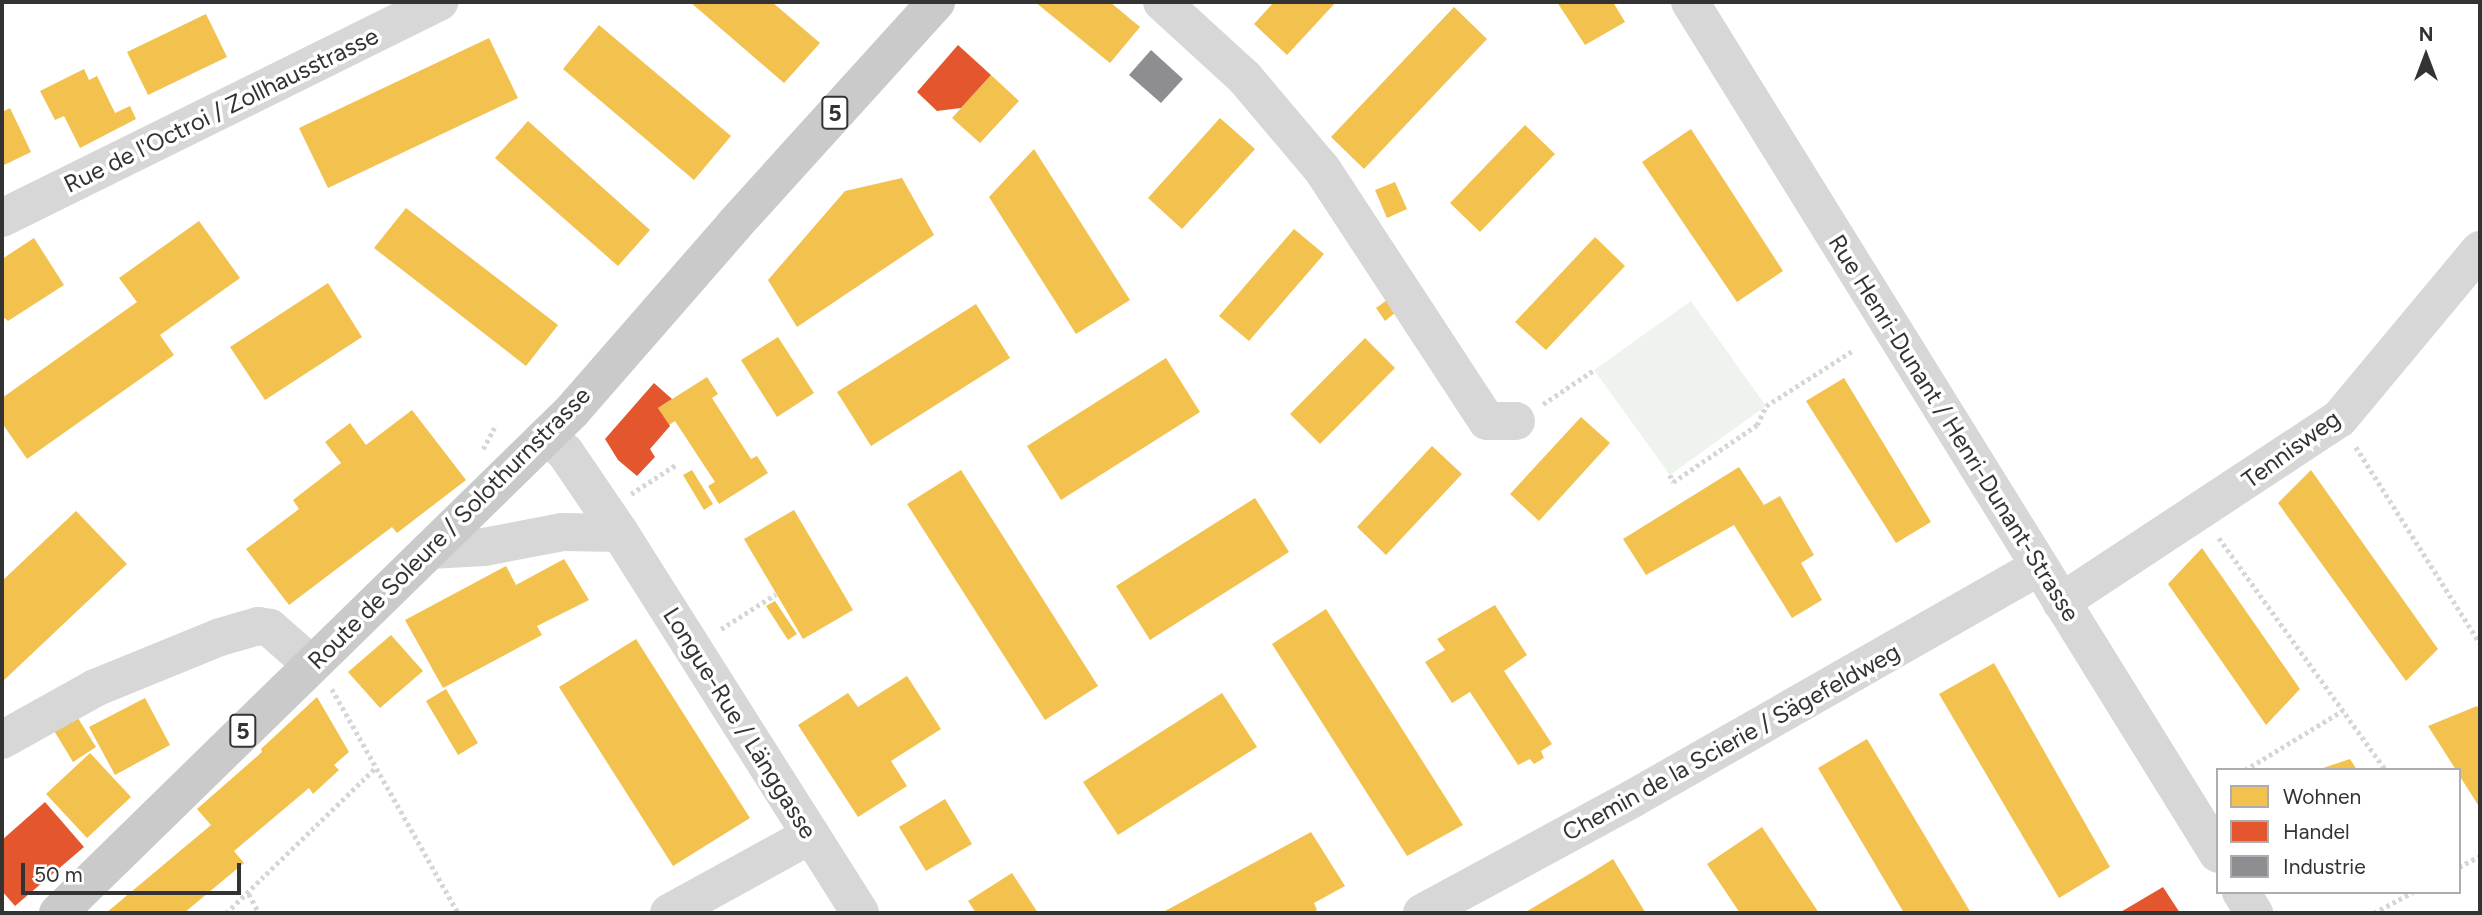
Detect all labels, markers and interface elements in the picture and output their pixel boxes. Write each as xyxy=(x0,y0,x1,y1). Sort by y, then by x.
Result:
street label: Rue de l'Octroi / Zollhausstrasse xyxy=(59,21,383,199)
north arrow xyxy=(2391,21,2461,91)
text: N xyxy=(2419,23,2433,46)
road number: 5 xyxy=(821,94,849,132)
street label: Rue Henri-Dunant / Henri-Dunant-Strasse xyxy=(1822,229,2086,627)
street label: Route de Soleure / Solothurnstrasse xyxy=(302,381,596,675)
street label: Tennisweg xyxy=(2236,404,2346,494)
street label: Longue-Rue / Länggasse xyxy=(657,602,823,844)
street label: Chemin de la Scierie / Sägefeldweg xyxy=(1557,637,1905,847)
road number: 5 xyxy=(229,712,257,750)
legend xyxy=(2216,768,2461,894)
text: Wohnen xyxy=(2283,784,2361,809)
text: Handel xyxy=(2283,819,2350,844)
scale bar xyxy=(24,848,245,892)
text: Industrie xyxy=(2283,854,2366,879)
text: 50 m xyxy=(34,862,83,887)

